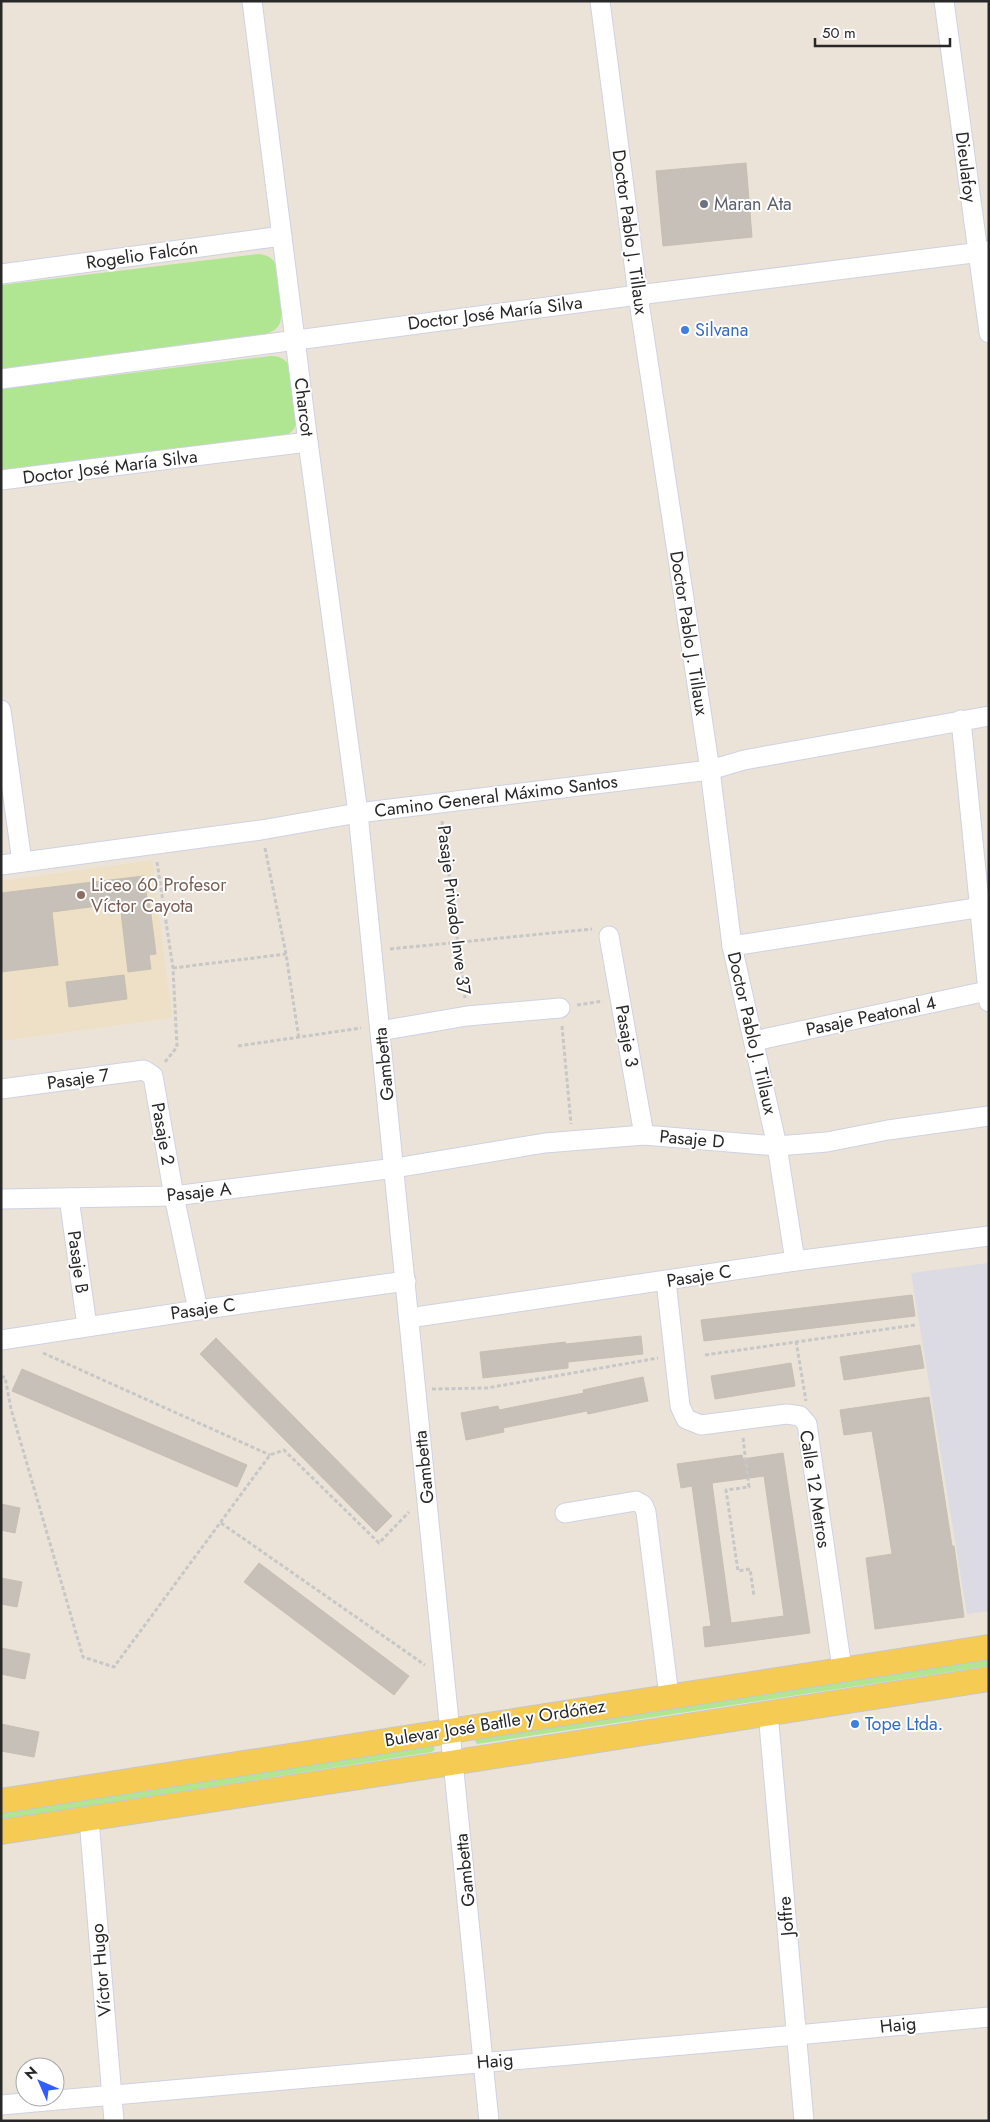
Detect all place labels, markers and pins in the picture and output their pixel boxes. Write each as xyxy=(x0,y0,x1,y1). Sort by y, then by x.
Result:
place label: Maran Ata xyxy=(714,191,792,217)
marker: Maran Ata xyxy=(698,198,710,210)
place label: Silvana xyxy=(695,317,748,343)
marker: Silvana xyxy=(679,324,691,336)
place label: Liceo 60 Profesor Víctor Cayota xyxy=(91,872,227,919)
marker: Liceo 60 Profesor Víctor Cayota xyxy=(75,889,87,901)
place label: Tope Ltda. xyxy=(865,1711,943,1737)
marker: Tope Ltda. xyxy=(849,1718,861,1730)

